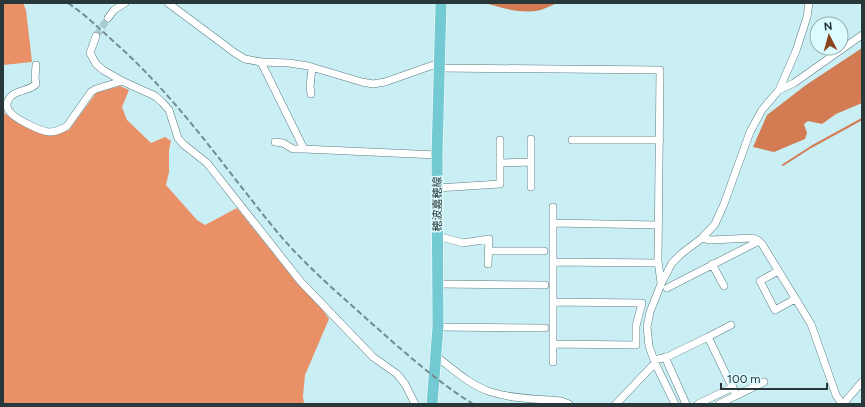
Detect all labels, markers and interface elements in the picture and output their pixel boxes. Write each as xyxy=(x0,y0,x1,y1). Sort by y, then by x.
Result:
north arrow xyxy=(809,16,849,56)
text: N xyxy=(823,20,833,33)
street label: 穂波嘉穂線 xyxy=(431,177,444,232)
scale bar xyxy=(721,365,827,391)
text: 100 m xyxy=(727,372,761,386)

